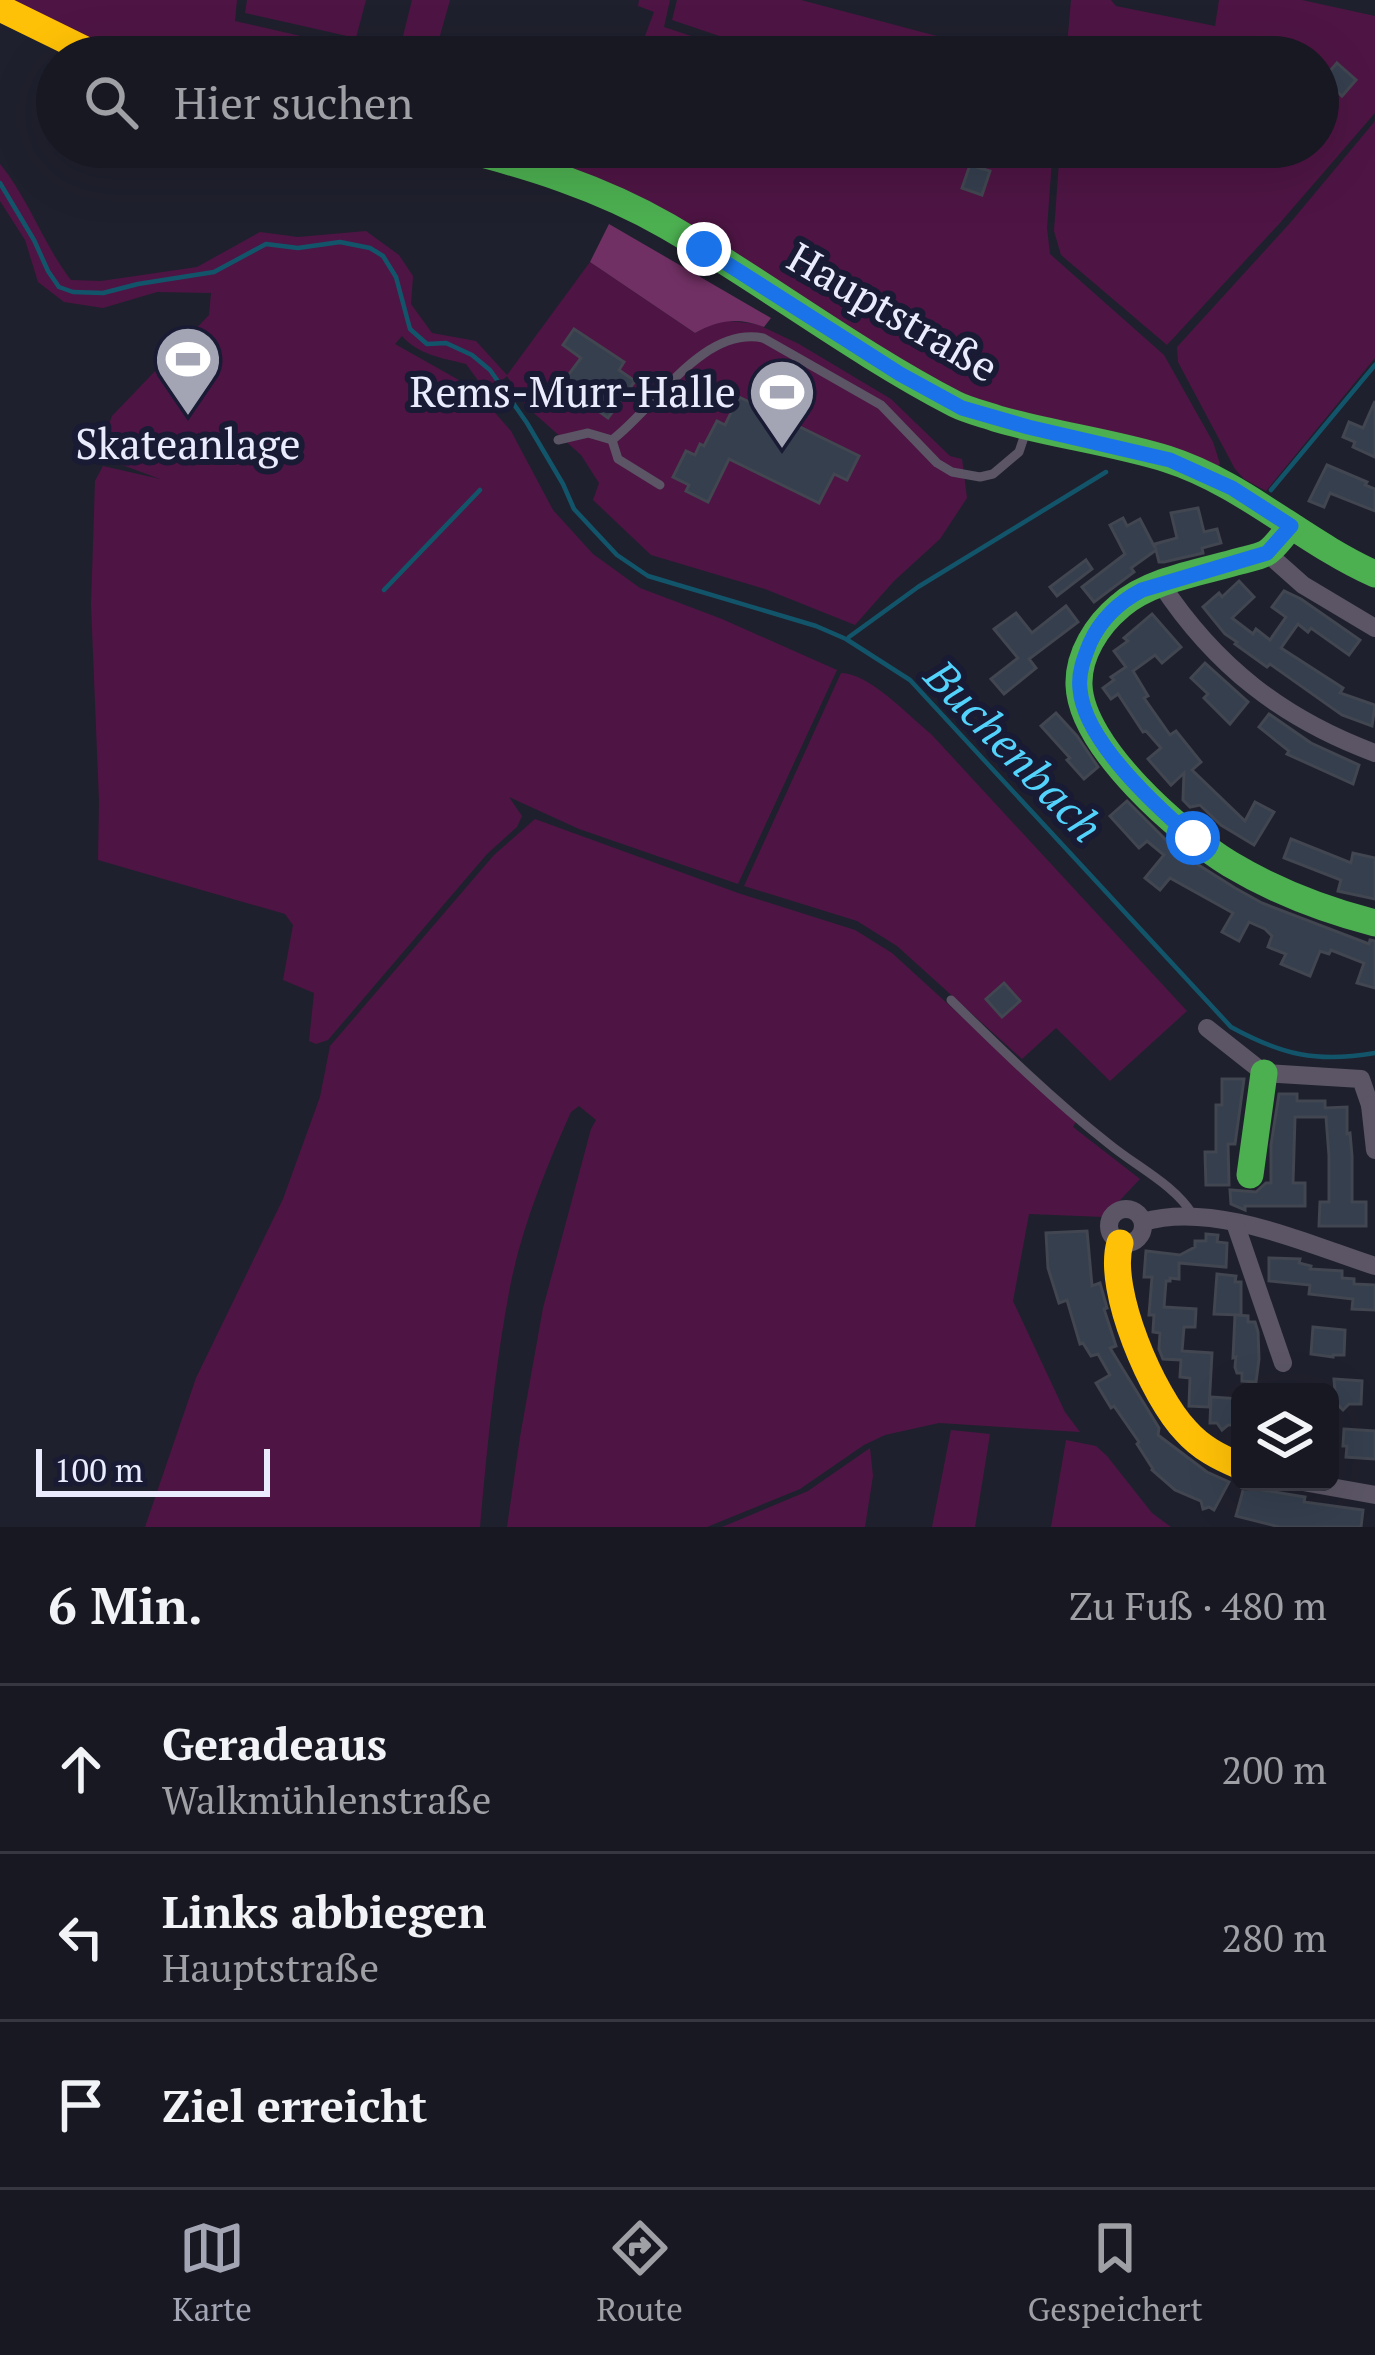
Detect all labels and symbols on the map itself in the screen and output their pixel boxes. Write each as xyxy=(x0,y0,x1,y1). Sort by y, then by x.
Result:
route end xyxy=(677,222,731,276)
street label: Hauptstraße xyxy=(778,228,1009,394)
sports icon: Skateanlage xyxy=(153,324,223,418)
sports icon: Rems-Murr-Halle xyxy=(747,357,817,451)
place label: Rems-Murr-Halle xyxy=(409,363,736,419)
place label: Skateanlage xyxy=(75,415,301,471)
water label: Buchenbach xyxy=(912,645,1117,855)
route start xyxy=(1166,811,1220,865)
scale bar xyxy=(36,1443,270,1496)

